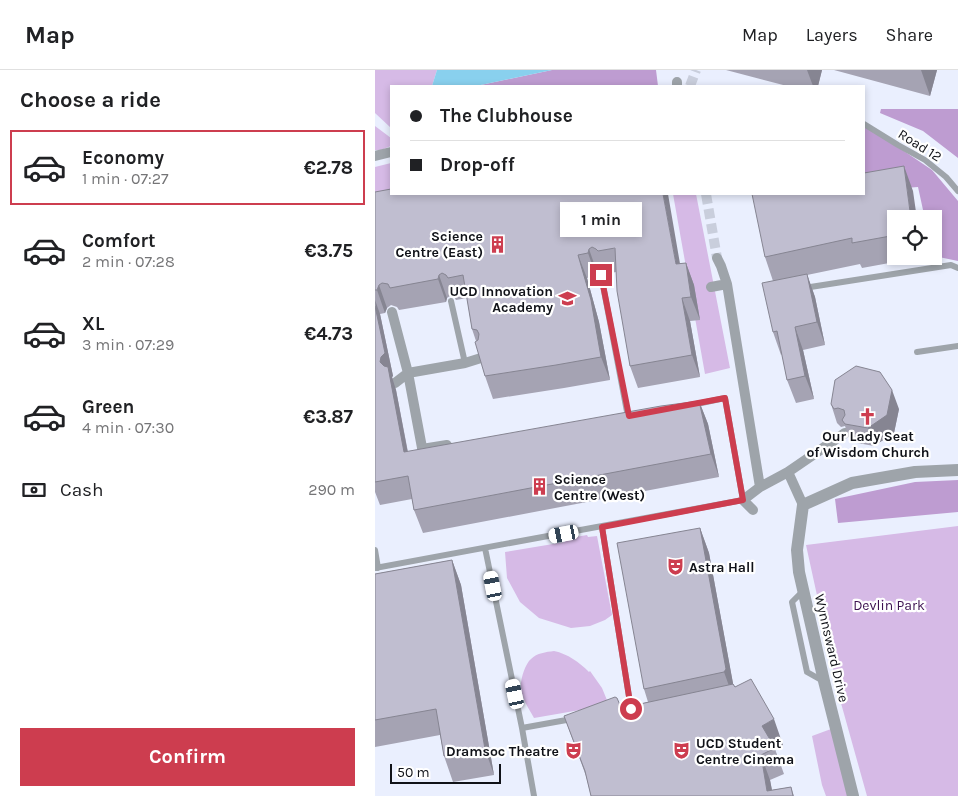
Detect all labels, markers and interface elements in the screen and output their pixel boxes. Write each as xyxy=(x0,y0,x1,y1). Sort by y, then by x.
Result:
text: Map xyxy=(25,21,75,49)
text: Map xyxy=(742,24,778,46)
text: Layers xyxy=(806,24,858,46)
text: Share xyxy=(886,24,933,46)
text: Choose a ride xyxy=(20,87,161,113)
text: The Clubhouse xyxy=(440,105,573,127)
street label: Road 12 xyxy=(895,125,945,165)
icon: car xyxy=(22,145,67,190)
text: Economy xyxy=(82,147,164,169)
text: Drop-off xyxy=(440,154,515,176)
text: €2.78 xyxy=(304,157,353,179)
text: 1 min · 07:27 xyxy=(82,169,168,188)
callout: 1 min xyxy=(560,202,642,238)
text: 1 min xyxy=(581,210,621,229)
map controls xyxy=(887,210,942,265)
button: locate xyxy=(887,210,942,265)
icon: car xyxy=(22,228,67,273)
place label: Science Centre (East) xyxy=(396,228,483,261)
text: Comfort xyxy=(82,230,156,252)
building icon: Science Centre (East) xyxy=(487,234,507,254)
text: €3.75 xyxy=(305,240,353,262)
text: 2 min · 07:28 xyxy=(82,252,175,271)
route end xyxy=(590,264,612,286)
place label: UCD Innovation Academy xyxy=(449,283,553,316)
school or university icon: UCD Innovation Academy xyxy=(557,289,577,309)
icon: car xyxy=(22,311,67,356)
text: XL xyxy=(82,313,104,335)
text: €4.73 xyxy=(304,323,353,345)
text: 3 min · 07:29 xyxy=(82,335,174,354)
icon: car xyxy=(22,394,67,439)
text: Green xyxy=(82,396,134,418)
text: €3.87 xyxy=(303,406,353,428)
church icon: Our Lady Seat of Wisdom Church xyxy=(858,406,878,426)
text: 4 min · 07:30 xyxy=(82,418,174,437)
place label: Our Lady Seat of Wisdom Church xyxy=(806,428,930,461)
place label: Science Centre (West) xyxy=(554,471,645,504)
icon: cash xyxy=(20,476,48,504)
building icon: Science Centre (West) xyxy=(530,477,550,497)
text: Cash xyxy=(60,479,104,501)
text: 290 m xyxy=(308,480,355,499)
car xyxy=(547,524,580,544)
theatre icon: Astra Hall xyxy=(665,557,685,577)
place label: Astra Hall xyxy=(689,559,755,576)
car xyxy=(482,570,503,602)
street label: Wynnsward Drive xyxy=(811,592,852,704)
park label: Devlin Park xyxy=(853,597,925,614)
car xyxy=(504,678,525,710)
route start xyxy=(620,698,642,720)
button: Confirm xyxy=(20,728,355,786)
place label: UCD Student Centre Cinema xyxy=(696,735,794,768)
theatre icon: Dramsoc Theatre xyxy=(563,741,583,761)
theatre icon: UCD Student Centre Cinema xyxy=(672,741,692,761)
place label: Dramsoc Theatre xyxy=(446,743,559,760)
scale bar xyxy=(390,761,501,784)
text: 50 m xyxy=(397,764,430,781)

